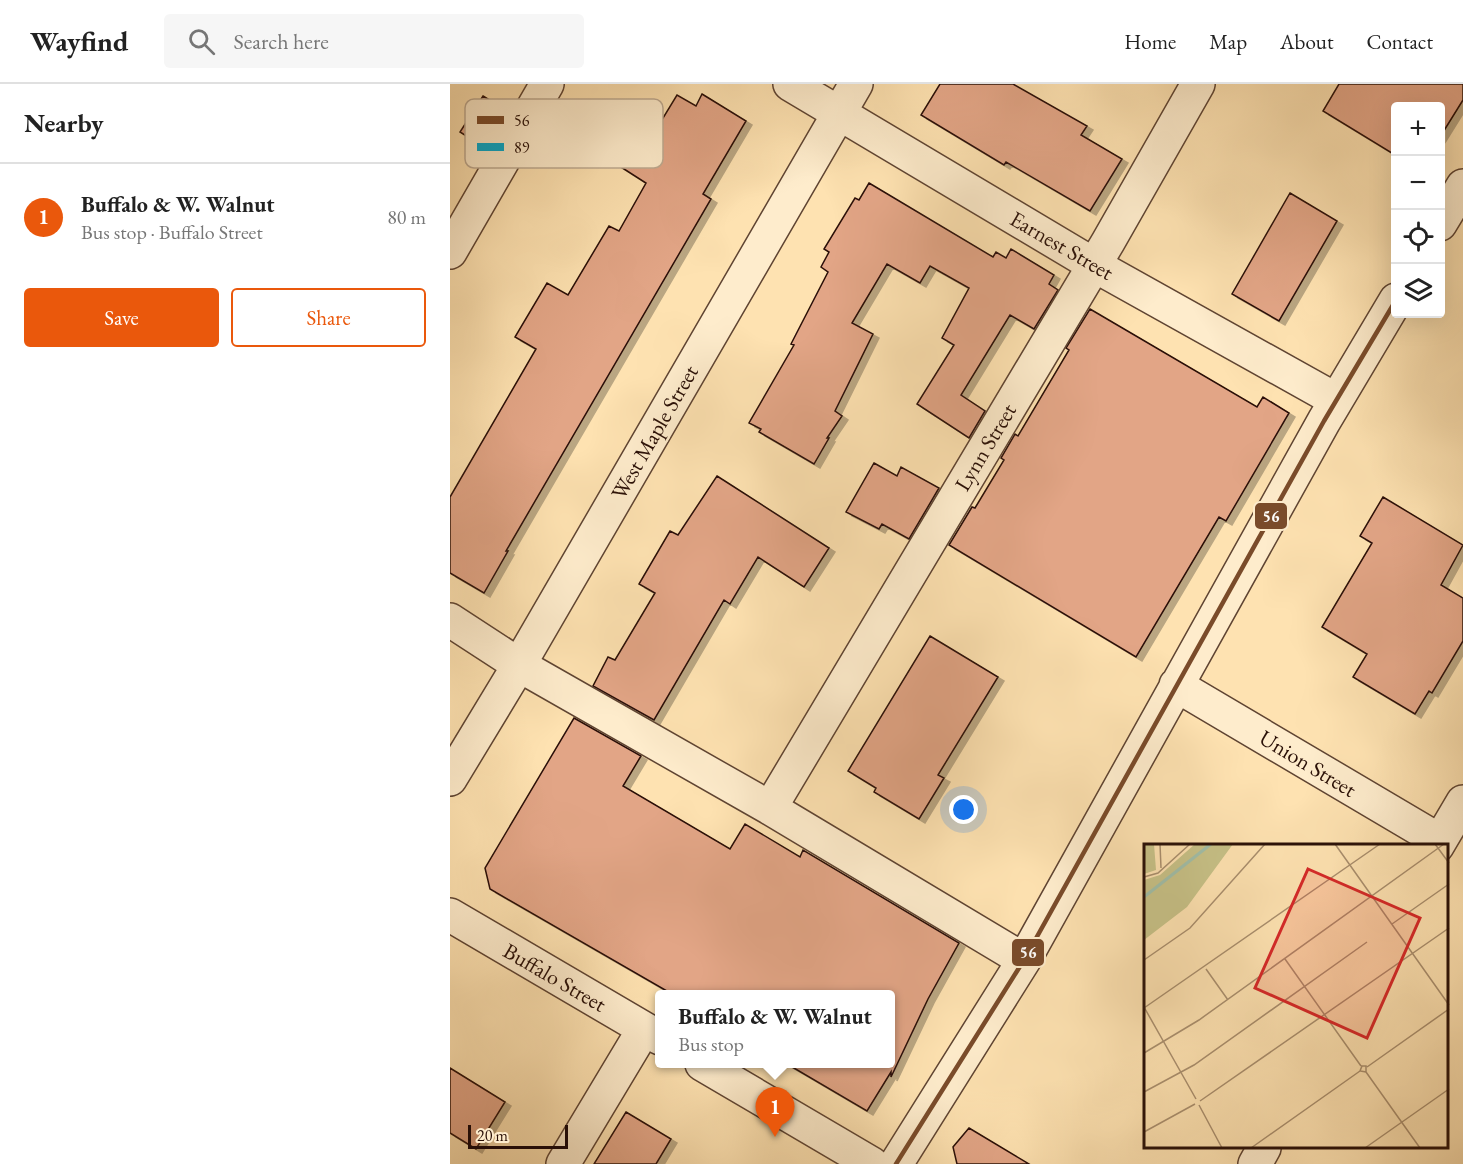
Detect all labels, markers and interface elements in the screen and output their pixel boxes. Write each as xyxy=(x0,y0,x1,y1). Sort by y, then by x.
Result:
search box xyxy=(164,14,584,68)
text: Wayfind xyxy=(30,23,128,59)
icon: search xyxy=(185,25,218,58)
text: Search here xyxy=(233,27,329,56)
text: Home xyxy=(1124,28,1176,55)
text: Map xyxy=(1209,28,1247,55)
text: About xyxy=(1280,28,1333,55)
text: Contact xyxy=(1366,28,1433,55)
legend xyxy=(465,99,663,168)
map controls xyxy=(1391,102,1445,318)
button: + xyxy=(1391,102,1445,156)
text: Nearby xyxy=(24,106,104,140)
text: 56 xyxy=(514,110,530,131)
text: 89 xyxy=(514,137,530,158)
button: − xyxy=(1391,156,1445,210)
text: Buffalo & W. Walnut xyxy=(81,190,275,219)
text: 1 xyxy=(38,204,49,230)
text: 80 m xyxy=(387,204,426,230)
street label: Earnest Street xyxy=(1005,204,1119,287)
button: locate xyxy=(1391,210,1445,264)
text: Bus stop · Buffalo Street xyxy=(81,219,263,245)
button: layers xyxy=(1391,264,1445,318)
button: Save xyxy=(24,288,219,347)
button: Share xyxy=(231,288,426,347)
street label: West Maple Street xyxy=(604,360,705,505)
street label: Lynn Street xyxy=(948,398,1023,496)
line badge: 56 xyxy=(1254,502,1288,530)
text: 56 xyxy=(1263,506,1280,527)
street label: Union Street xyxy=(1254,723,1362,804)
your location xyxy=(949,795,978,824)
inset map xyxy=(1144,844,1448,1149)
street label: Buffalo Street xyxy=(498,936,612,1019)
line badge: 56 xyxy=(1011,938,1045,967)
text: 56 xyxy=(1020,942,1037,963)
popup xyxy=(655,990,895,1068)
text: Buffalo & W. Walnut xyxy=(678,1002,872,1031)
text: Bus stop xyxy=(678,1031,744,1057)
pin: 1 xyxy=(756,1088,794,1137)
scale bar xyxy=(468,1122,568,1150)
text: 20 m xyxy=(477,1125,508,1146)

